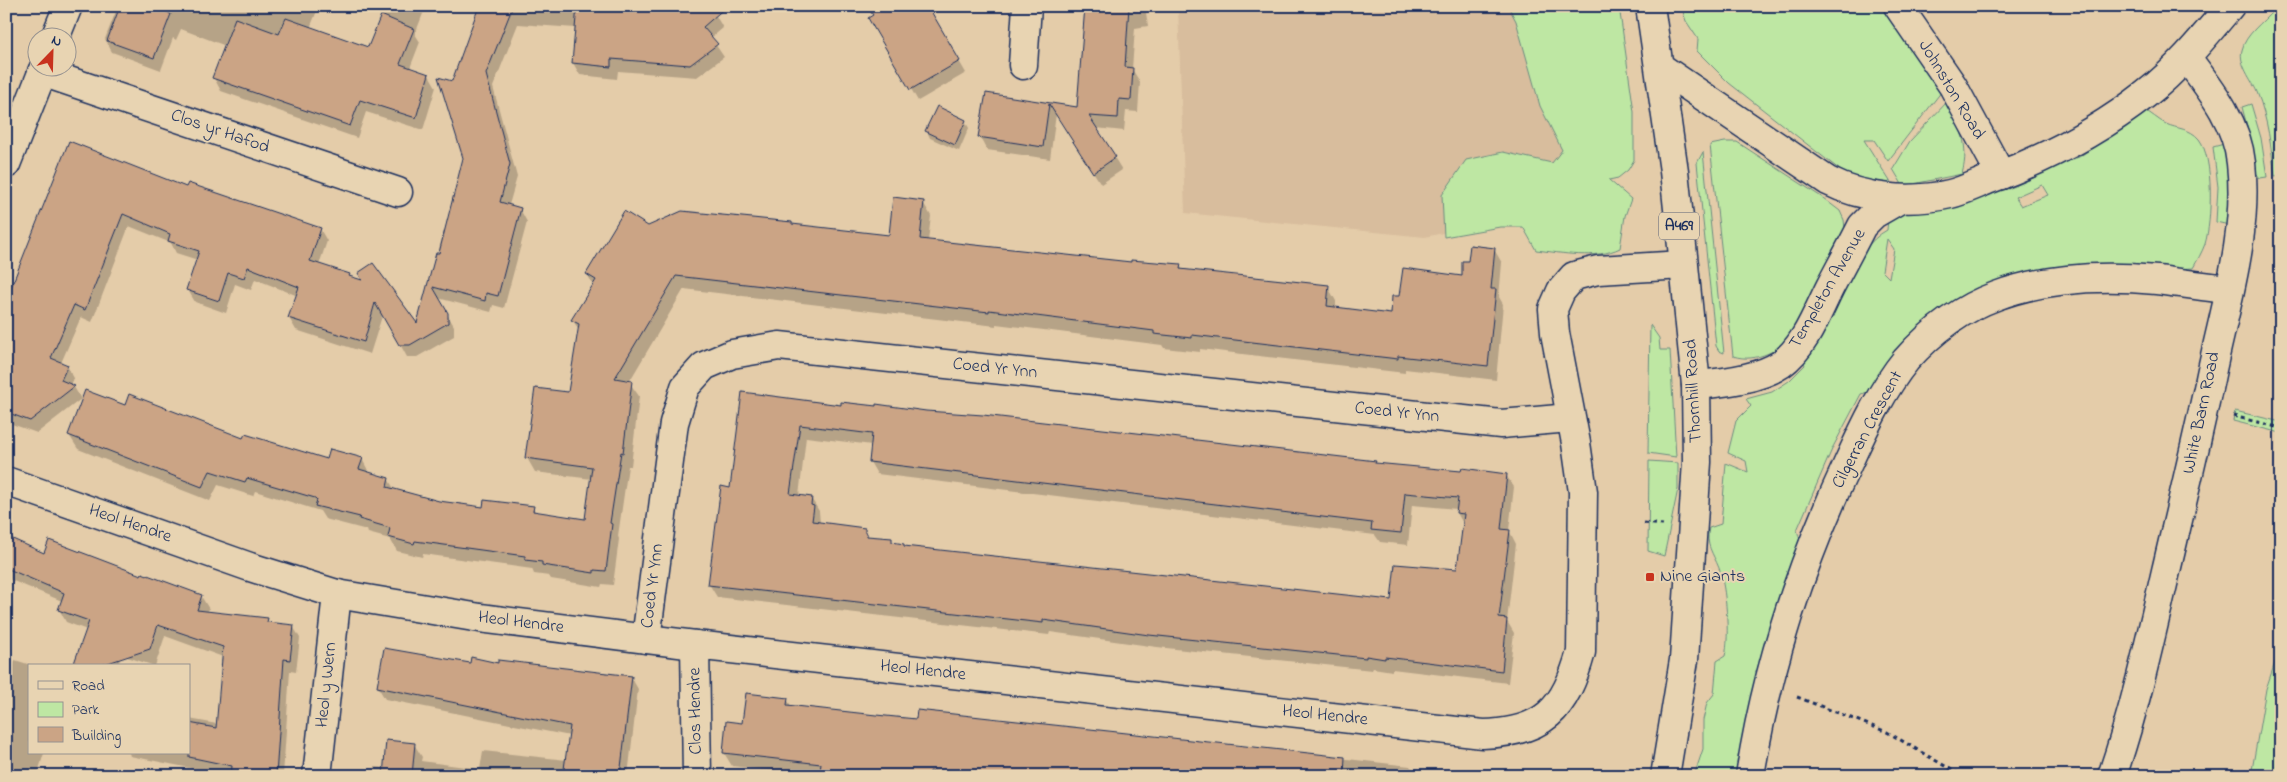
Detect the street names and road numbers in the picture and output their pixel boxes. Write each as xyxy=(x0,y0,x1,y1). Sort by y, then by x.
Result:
street label: Johnston Road xyxy=(1911,35,1991,145)
street label: Clos yr Hafod xyxy=(167,103,273,161)
road number: A469 xyxy=(1659,212,1699,240)
street label: Templeton Avenue xyxy=(1783,223,1874,354)
street label: Thornhill Road xyxy=(1678,338,1710,444)
street label: White Barn Road xyxy=(2176,350,2228,476)
street label: Coed Yr Ynn xyxy=(951,352,1039,386)
street label: Cilgerran Crescent xyxy=(1826,366,1911,494)
street label: Coed Yr Ynn xyxy=(1353,396,1441,430)
street label: Heol Hendre xyxy=(85,498,176,551)
street label: Coed Yr Ynn xyxy=(635,542,671,630)
street label: Heol Hendre xyxy=(477,605,566,641)
street label: Heol y Wern xyxy=(310,641,344,729)
street label: Heol Hendre xyxy=(879,654,968,689)
street label: Clos Hendre xyxy=(682,666,710,755)
street label: Heol Hendre xyxy=(1281,699,1370,734)

